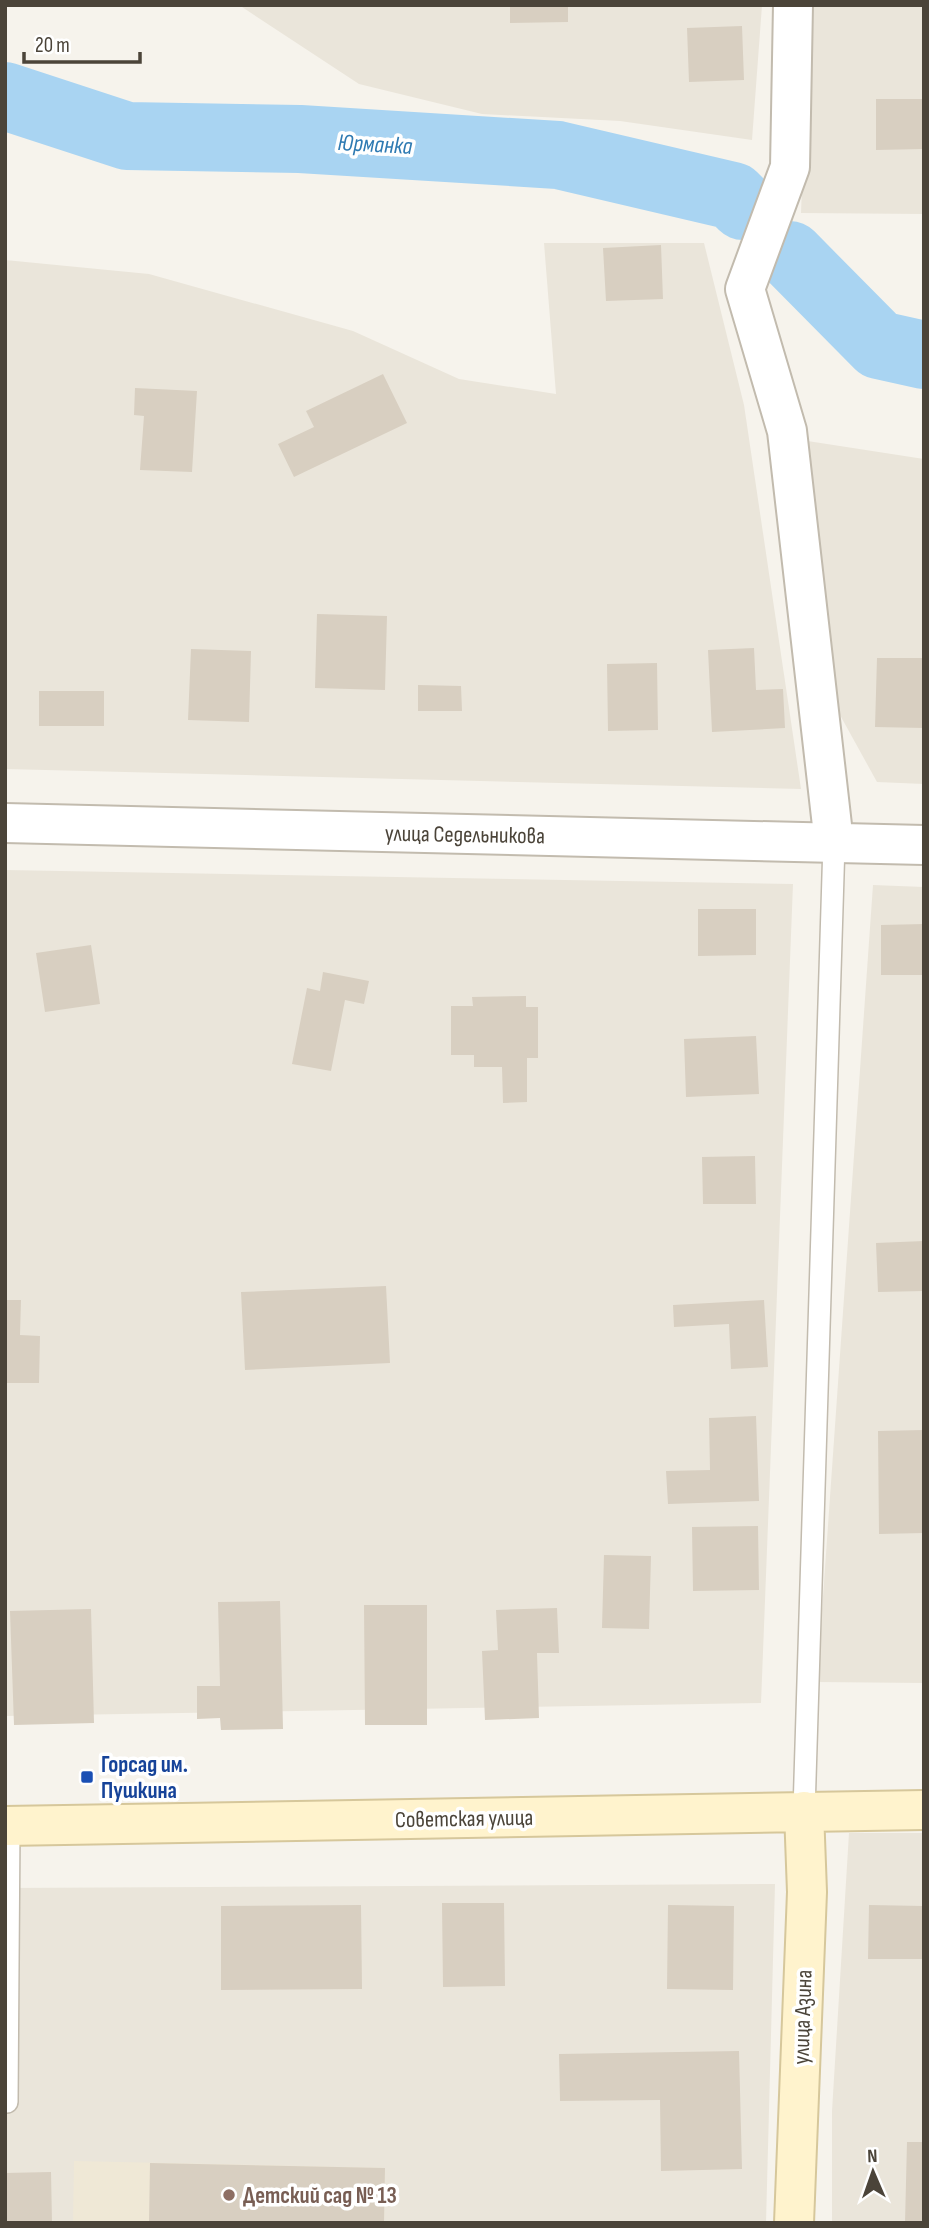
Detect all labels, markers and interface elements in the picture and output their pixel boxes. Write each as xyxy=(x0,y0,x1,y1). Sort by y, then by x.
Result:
scale bar xyxy=(24,21,140,65)
text: 20 m xyxy=(35,33,70,58)
water label: Юрманка xyxy=(337,128,413,161)
street label: улица Седельникова xyxy=(385,820,545,850)
place label: Горсад им. Пушкина xyxy=(101,1751,188,1805)
marker: Горсад им. Пушкина xyxy=(79,1769,95,1785)
street label: Советская улица xyxy=(395,1804,533,1834)
street label: улица Азина xyxy=(787,1969,819,2065)
north arrow xyxy=(838,2137,908,2207)
text: N xyxy=(867,2145,878,2168)
place label: Детский сад № 13 xyxy=(243,2182,397,2210)
marker: Детский сад № 13 xyxy=(221,2187,237,2203)

